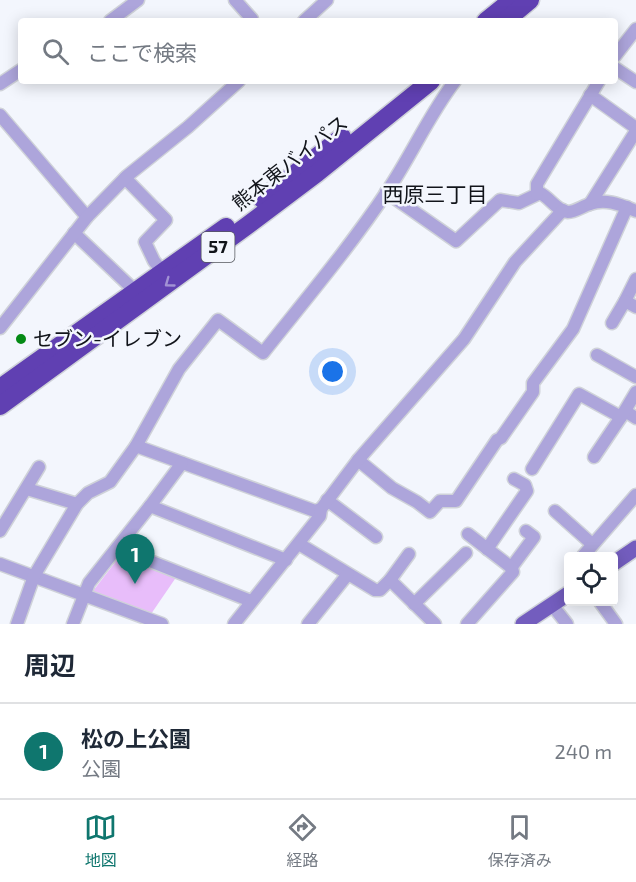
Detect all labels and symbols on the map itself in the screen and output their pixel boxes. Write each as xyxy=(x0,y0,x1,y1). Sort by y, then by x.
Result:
street label: 熊本東バイパス xyxy=(227,110,352,215)
district label: 西原三丁目 xyxy=(383,181,488,206)
road number: 57 xyxy=(202,232,234,262)
one-way arrow xyxy=(164,276,175,287)
place label: セブン-イレブン xyxy=(33,326,182,350)
marker: セブン-イレブン xyxy=(14,332,28,346)
your location xyxy=(318,357,347,386)
pin: 1 xyxy=(116,534,154,584)

